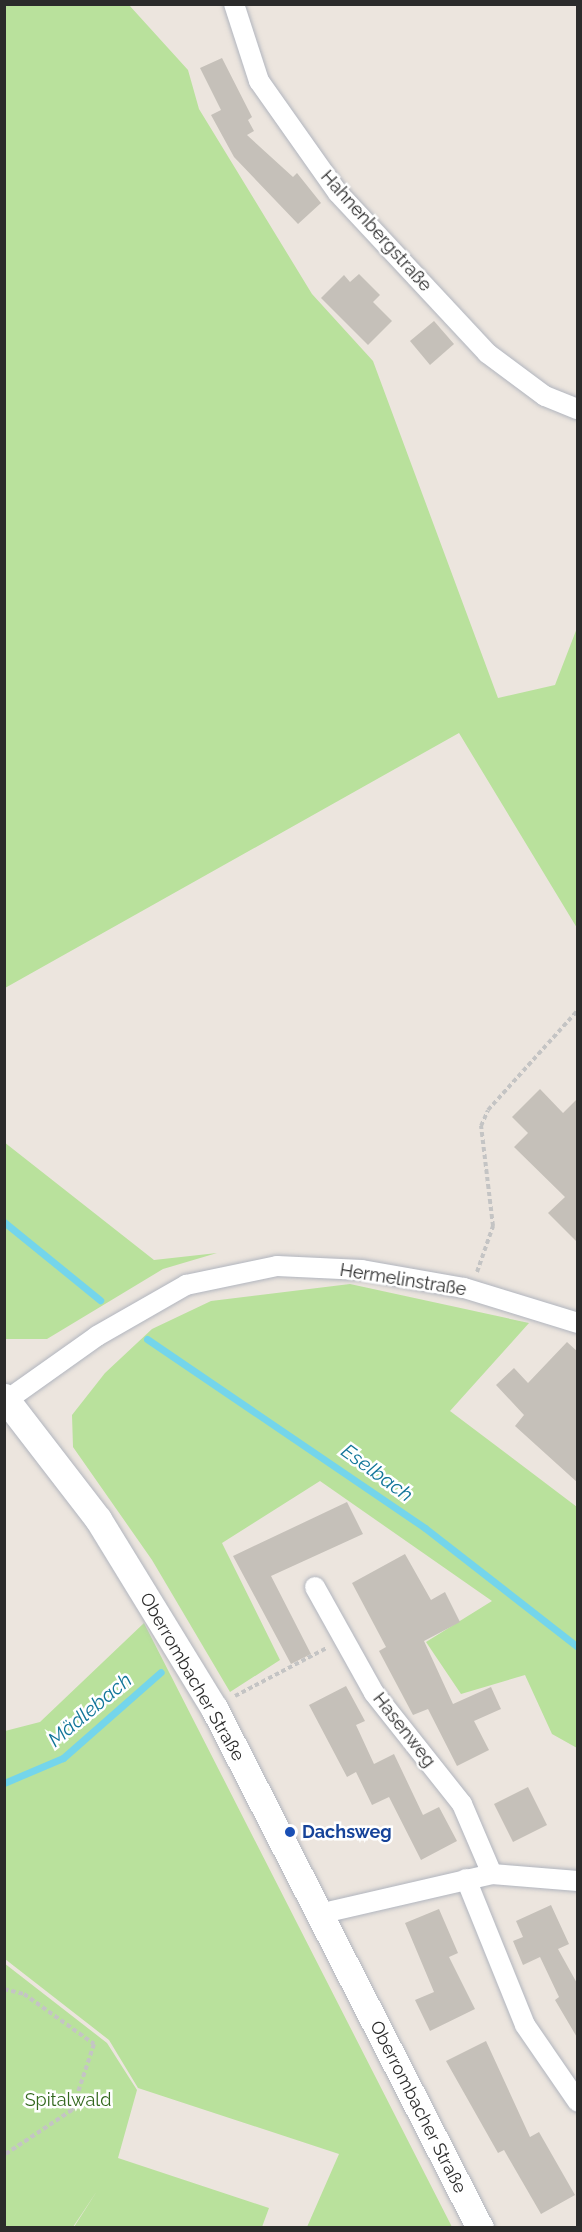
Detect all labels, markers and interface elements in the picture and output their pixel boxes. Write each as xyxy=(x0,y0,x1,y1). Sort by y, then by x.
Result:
street label: Hahnenbergstraße xyxy=(316,166,436,296)
street label: Hermelinstraße xyxy=(338,1259,468,1301)
water label: Eselbach xyxy=(337,1439,417,1507)
street label: Oberrombacher Straße xyxy=(135,1589,249,1765)
water label: Mädlebach xyxy=(43,1668,137,1752)
street label: Hasenweg xyxy=(368,1688,440,1772)
place label: Dachsweg xyxy=(302,1821,392,1843)
marker: Dachsweg xyxy=(283,1825,297,1839)
street label: Oberrombacher Straße xyxy=(365,2017,471,2197)
park label: Spitalwald xyxy=(25,2089,111,2111)

